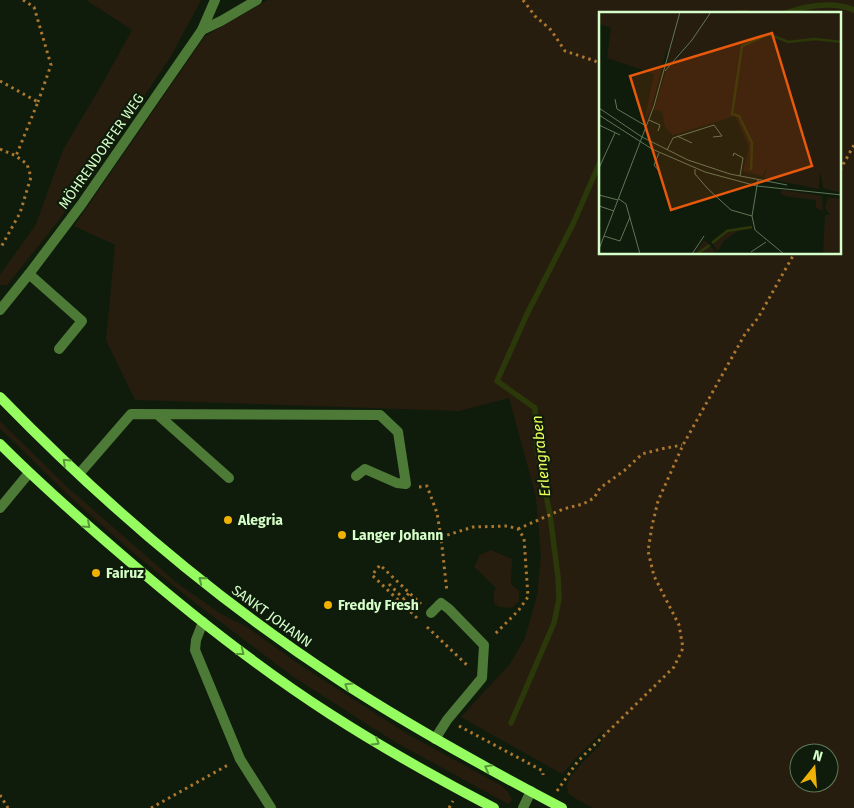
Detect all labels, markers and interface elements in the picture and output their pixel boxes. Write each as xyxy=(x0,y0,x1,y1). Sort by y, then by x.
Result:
inset map xyxy=(599,12,842,255)
street label: MÖHRENDORFER WEG xyxy=(54,90,148,212)
water label: Erlengraben xyxy=(528,414,554,498)
one-way arrow xyxy=(62,459,71,468)
place label: Alegria xyxy=(237,512,283,529)
marker: Alegria xyxy=(222,514,234,526)
one-way arrow xyxy=(81,519,90,528)
place label: Langer Johann xyxy=(352,527,443,544)
marker: Langer Johann xyxy=(336,529,348,541)
place label: Fairuz xyxy=(106,565,144,582)
marker: Fairuz xyxy=(90,567,102,579)
one-way arrow xyxy=(199,577,208,585)
street label: SANKT JOHANN xyxy=(228,582,315,651)
place label: Freddy Fresh xyxy=(338,597,419,614)
marker: Freddy Fresh xyxy=(322,599,334,611)
one-way arrow xyxy=(235,646,245,655)
one-way arrow xyxy=(344,683,353,692)
one-way arrow xyxy=(371,736,380,746)
north arrow xyxy=(789,743,839,793)
text: N xyxy=(811,747,825,766)
one-way arrow xyxy=(484,764,493,774)

